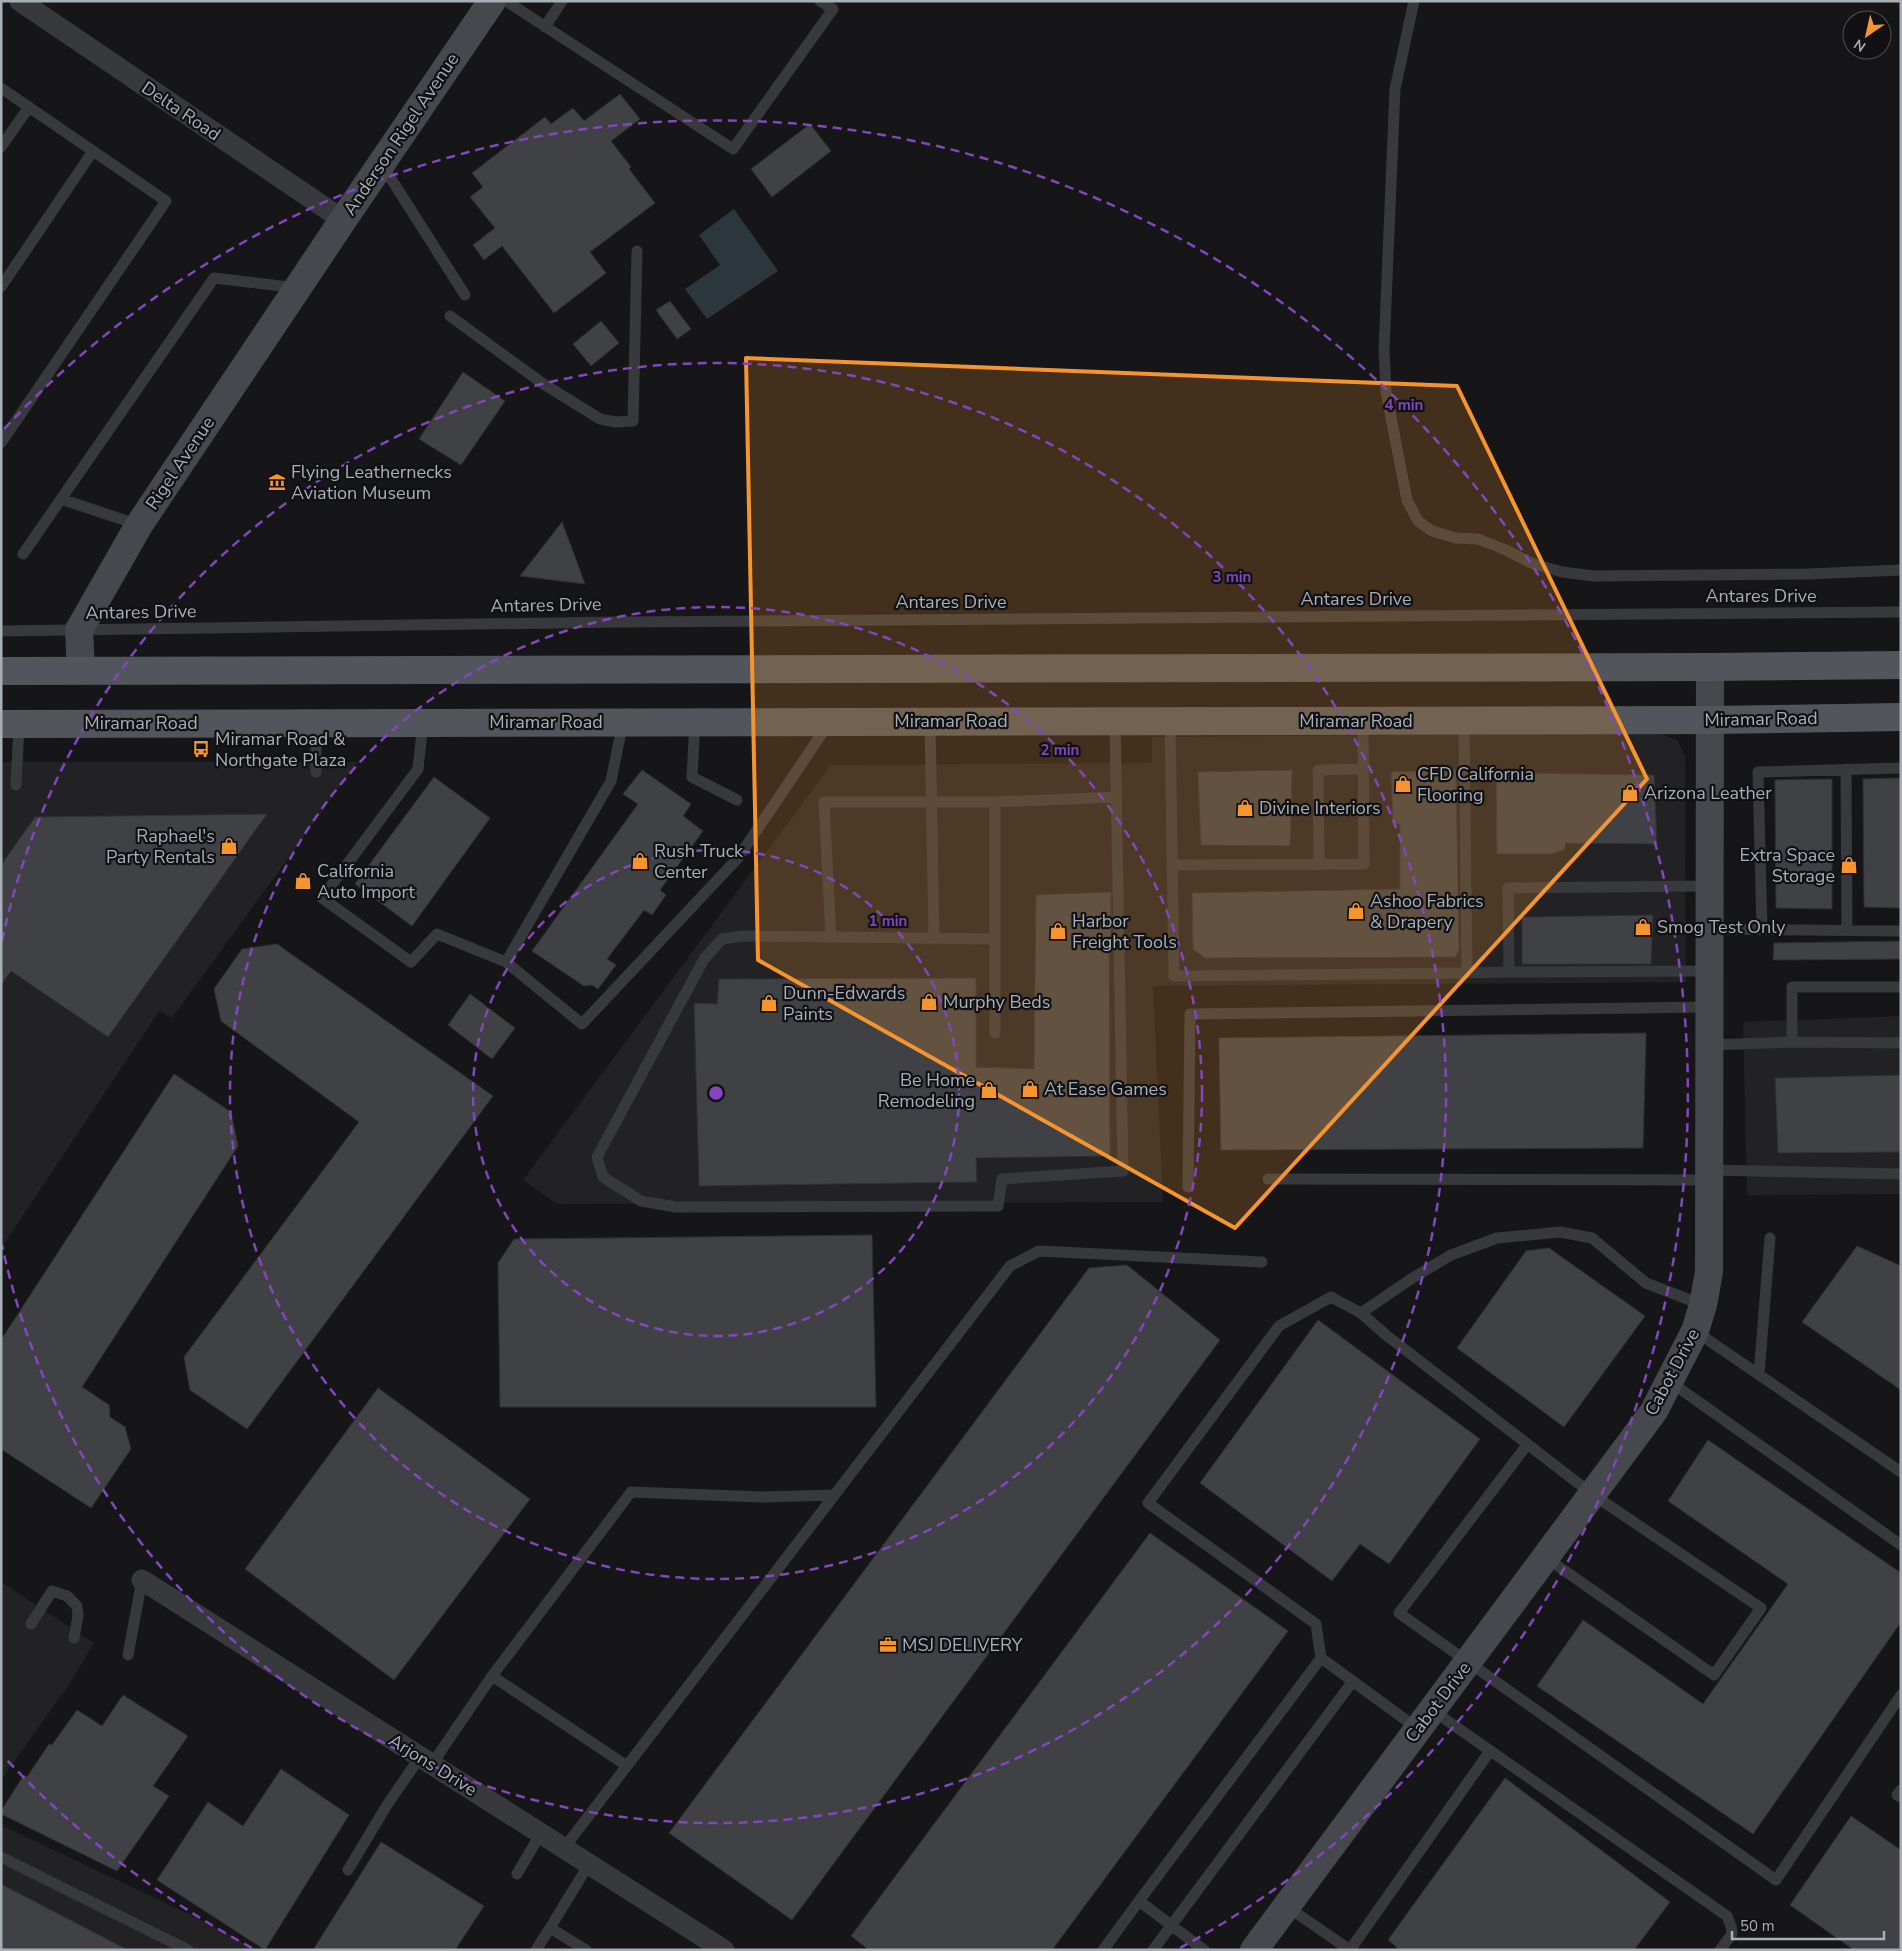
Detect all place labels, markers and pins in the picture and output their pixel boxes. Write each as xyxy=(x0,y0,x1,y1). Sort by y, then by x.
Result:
place label: Flying Leathernecks Aviation Museum xyxy=(291,460,452,505)
museum icon: Flying Leathernecks Aviation Museum xyxy=(267,472,287,492)
place label: Miramar Road & Northgate Plaza xyxy=(215,727,346,772)
bus stop icon: Miramar Road & Northgate Plaza xyxy=(191,739,211,759)
place label: CFD California Flooring xyxy=(1417,762,1534,807)
shop icon: CFD California Flooring xyxy=(1393,774,1413,794)
place label: Arizona Leather xyxy=(1644,781,1772,805)
shop icon: Arizona Leather xyxy=(1620,783,1640,803)
place label: Divine Interiors xyxy=(1259,796,1381,820)
shop icon: Divine Interiors xyxy=(1235,798,1255,818)
place label: Raphael's Party Rentals xyxy=(106,824,215,869)
shop icon: Raphael's Party Rentals xyxy=(219,836,239,856)
place label: Rush Truck Center xyxy=(654,839,744,884)
place label: Extra Space Storage xyxy=(1739,843,1835,888)
shop icon: Rush Truck Center xyxy=(630,851,650,871)
shop icon: Extra Space Storage xyxy=(1839,855,1859,875)
place label: California Auto Import xyxy=(317,859,416,904)
shop icon: California Auto Import xyxy=(293,871,313,891)
place label: Ashoo Fabrics & Drapery xyxy=(1370,889,1484,934)
shop icon: Ashoo Fabrics & Drapery xyxy=(1346,901,1366,921)
place label: Harbor Freight Tools xyxy=(1072,909,1177,954)
place label: Smog Test Only xyxy=(1657,915,1786,939)
shop icon: Smog Test Only xyxy=(1633,917,1653,937)
shop icon: Harbor Freight Tools xyxy=(1048,921,1068,941)
place label: Dunn-Edwards Paints xyxy=(783,981,905,1026)
place label: Murphy Beds xyxy=(943,990,1050,1014)
shop icon: Murphy Beds xyxy=(919,992,939,1012)
shop icon: Dunn-Edwards Paints xyxy=(759,993,779,1013)
place label: Be Home Remodeling xyxy=(878,1068,975,1113)
place label: At Ease Games xyxy=(1044,1077,1167,1101)
shop icon: At Ease Games xyxy=(1020,1079,1040,1099)
shop icon: Be Home Remodeling xyxy=(979,1080,999,1100)
centre of rings xyxy=(707,1084,725,1102)
place label: MSJ DELIVERY xyxy=(902,1633,1023,1657)
office icon: MSJ DELIVERY xyxy=(878,1635,898,1655)

